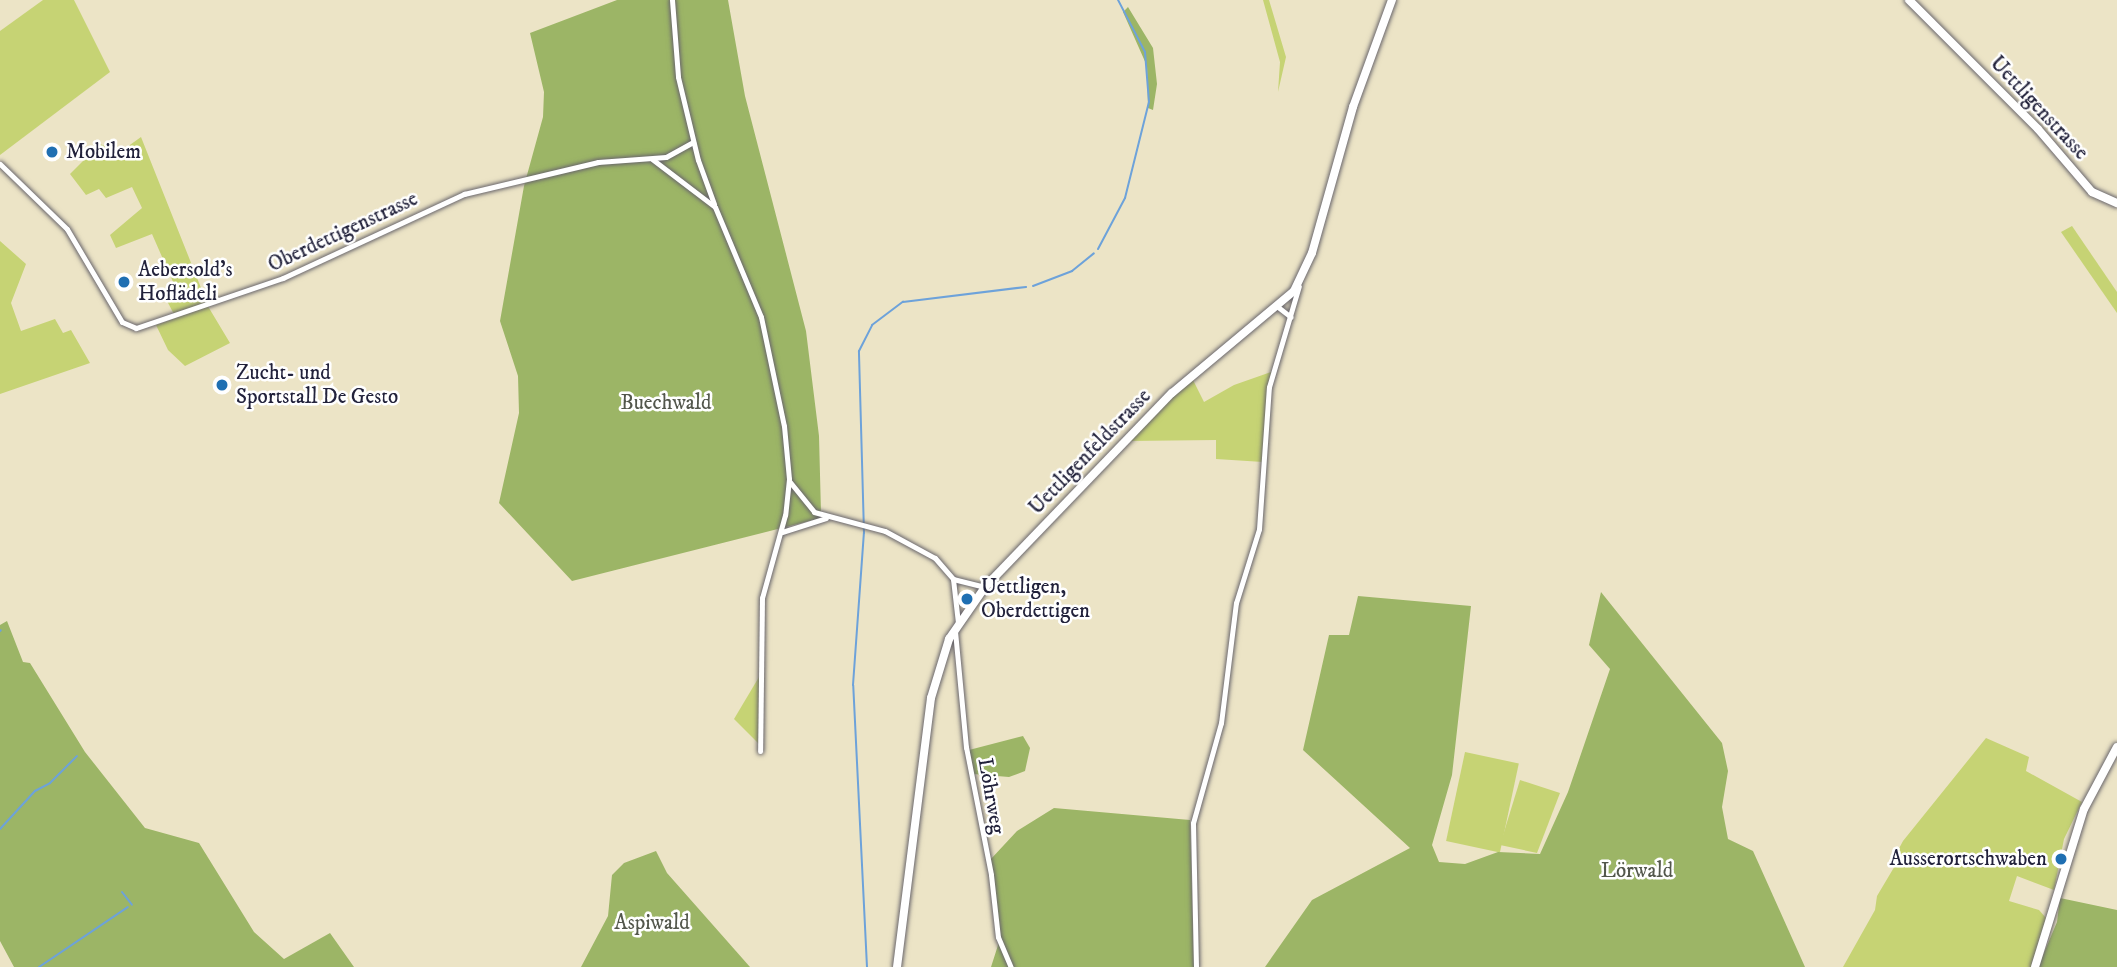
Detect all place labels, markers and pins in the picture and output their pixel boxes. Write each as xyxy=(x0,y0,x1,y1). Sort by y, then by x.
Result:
place label: Mobilem xyxy=(66,139,141,165)
marker: Mobilem xyxy=(44,144,60,160)
place label: Aebersold's Hoflädeli xyxy=(138,257,232,307)
marker: Aebersold's Hoflädeli xyxy=(116,274,132,290)
place label: Zucht- und Sportstall De Gesto xyxy=(236,360,398,410)
marker: Zucht- und Sportstall De Gesto xyxy=(214,377,230,393)
place label: Uettligen, Oberdettigen xyxy=(981,574,1090,624)
marker: Uettligen, Oberdettigen xyxy=(959,591,975,607)
place label: Ausserortschwaben xyxy=(1890,846,2047,872)
marker: Ausserortschwaben xyxy=(2053,851,2069,867)

